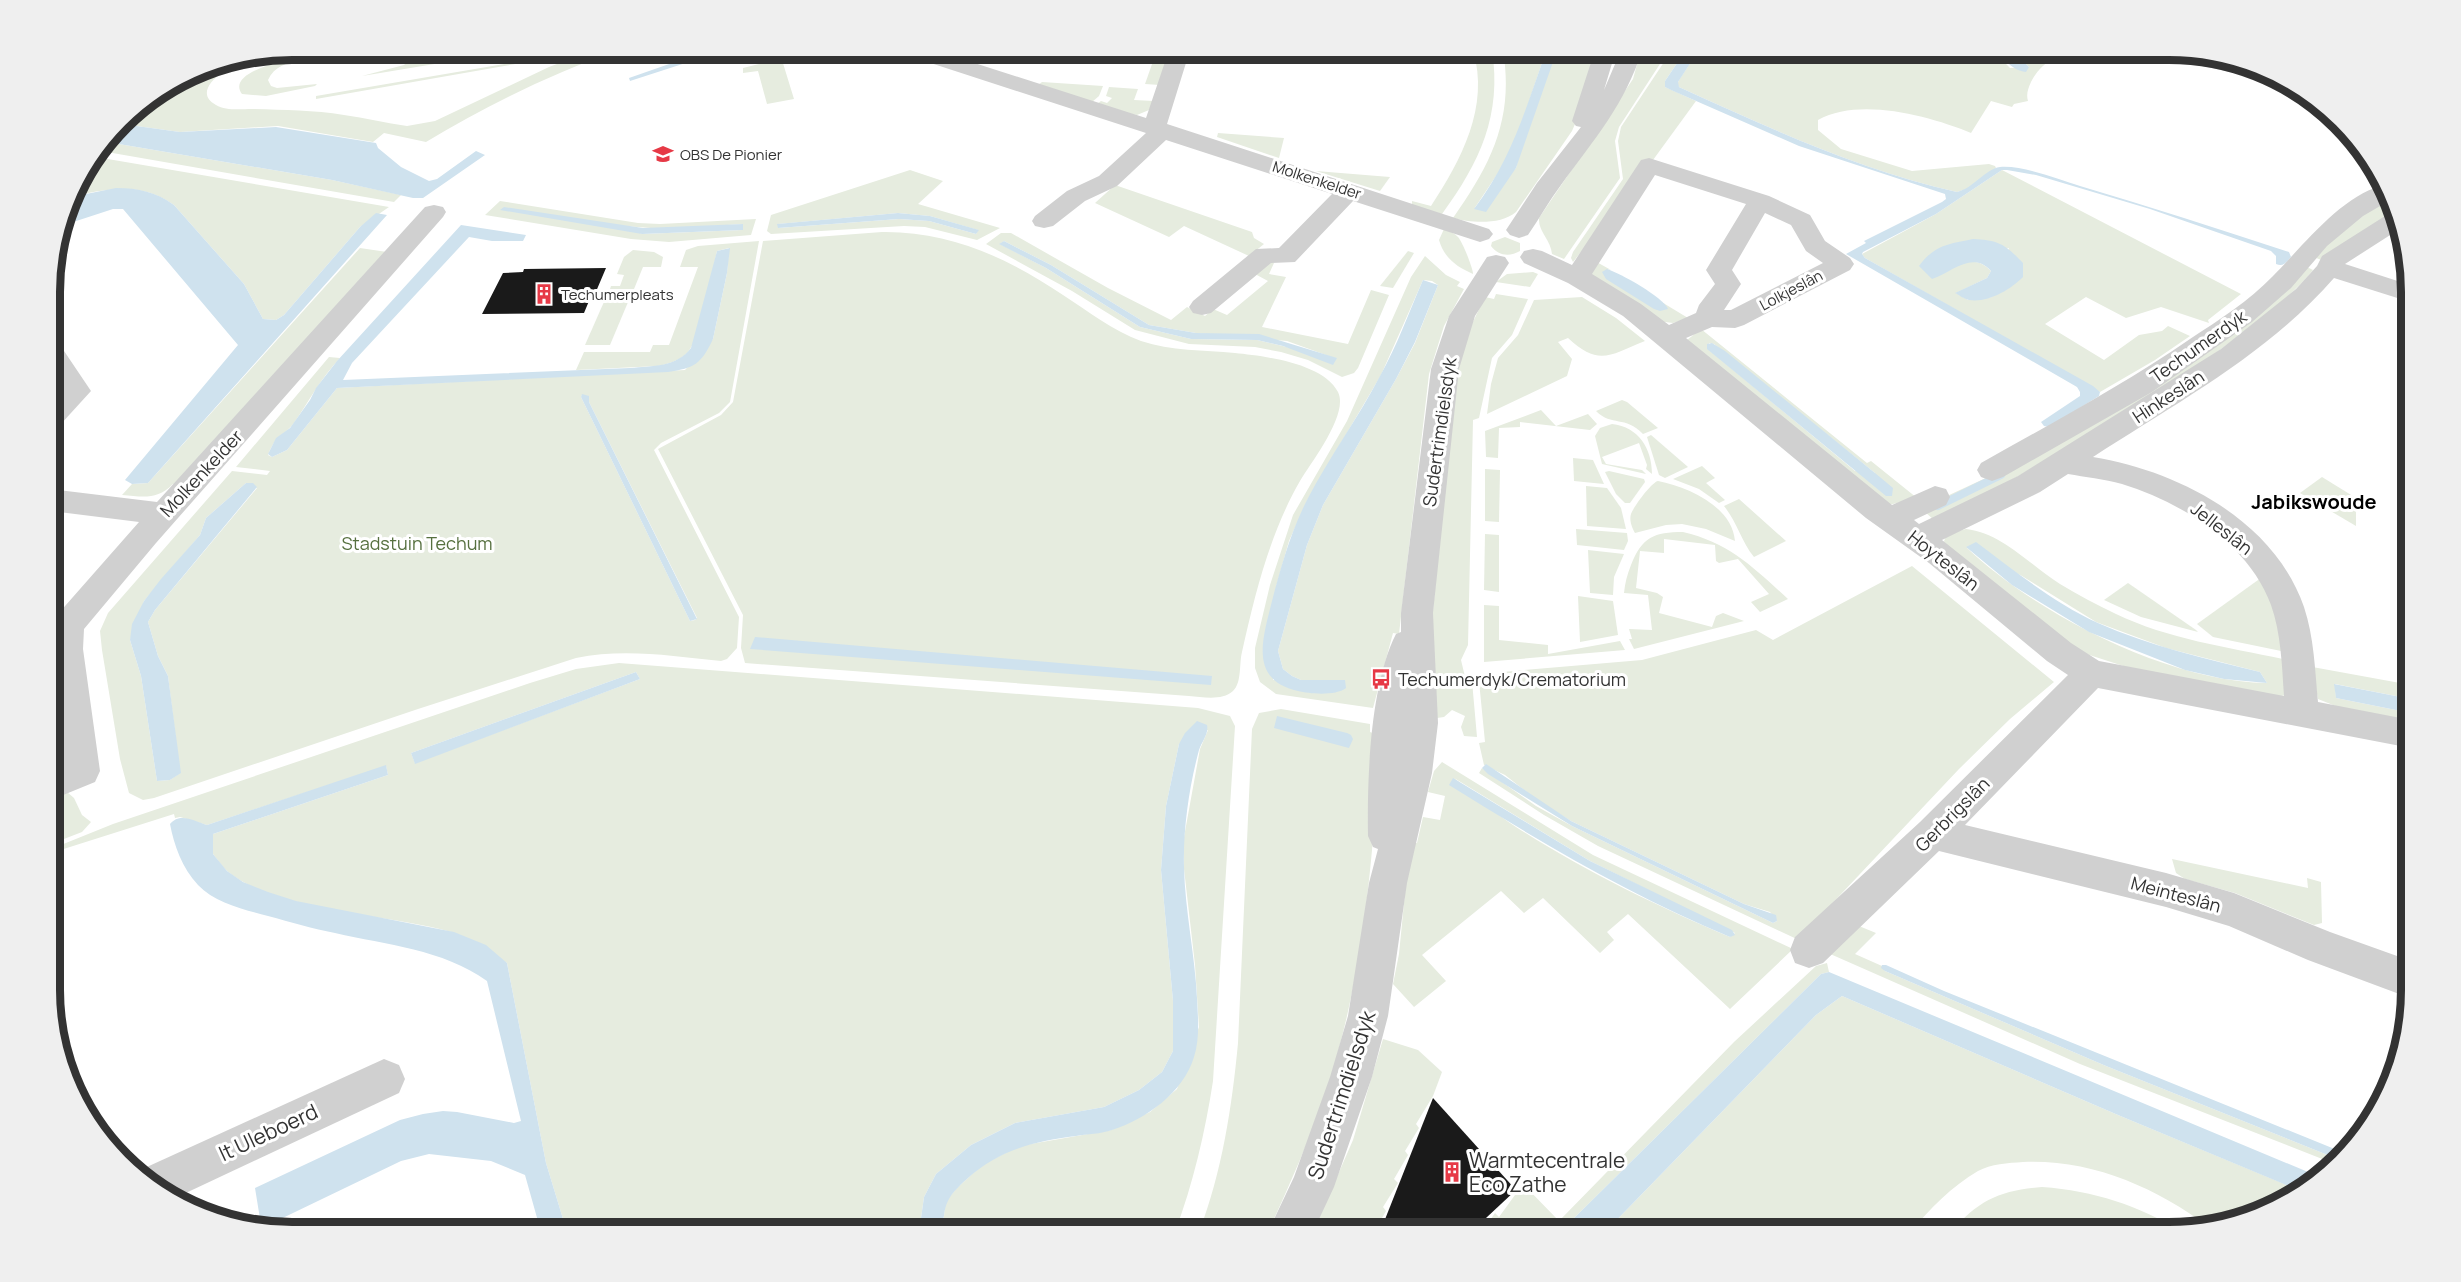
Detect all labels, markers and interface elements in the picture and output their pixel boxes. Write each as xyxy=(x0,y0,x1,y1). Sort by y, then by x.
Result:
school or university icon: OBS De Pionier xyxy=(651,142,675,166)
place label: OBS De Pionier xyxy=(680,144,783,165)
street label: Molkenkelder xyxy=(1270,156,1365,204)
street label: Lolkjeslân xyxy=(1756,265,1826,315)
building icon: Techumerpleats xyxy=(532,282,556,306)
place label: Techumerpleats xyxy=(561,284,674,305)
street label: Techumerdyk xyxy=(2145,303,2252,388)
street label: Sudertrimdielsdyk xyxy=(1417,355,1462,508)
street label: Hinkeslân xyxy=(2128,364,2208,428)
street label: Molkenkelder xyxy=(154,424,248,522)
district label: Jabikswoude xyxy=(2251,488,2377,515)
street label: Jelleslân xyxy=(2186,496,2258,560)
street label: Hoyteslân xyxy=(1903,525,1985,595)
park label: Stadstuin Techum xyxy=(341,531,493,555)
bus stop icon: Techumerdyk/Crematorium xyxy=(1369,667,1393,691)
place label: Techumerdyk/Crematorium xyxy=(1398,667,1626,691)
street label: Gerbrigslân xyxy=(1910,772,1994,856)
street label: Meinteslân xyxy=(2128,870,2224,918)
street label: Sudertrimdielsdyk xyxy=(1301,1007,1382,1183)
street label: It Uleboerd xyxy=(214,1097,322,1167)
place label: Warmtecentrale Eco Zathe xyxy=(1469,1146,1625,1198)
building icon: Warmtecentrale Eco Zathe xyxy=(1440,1160,1464,1184)

